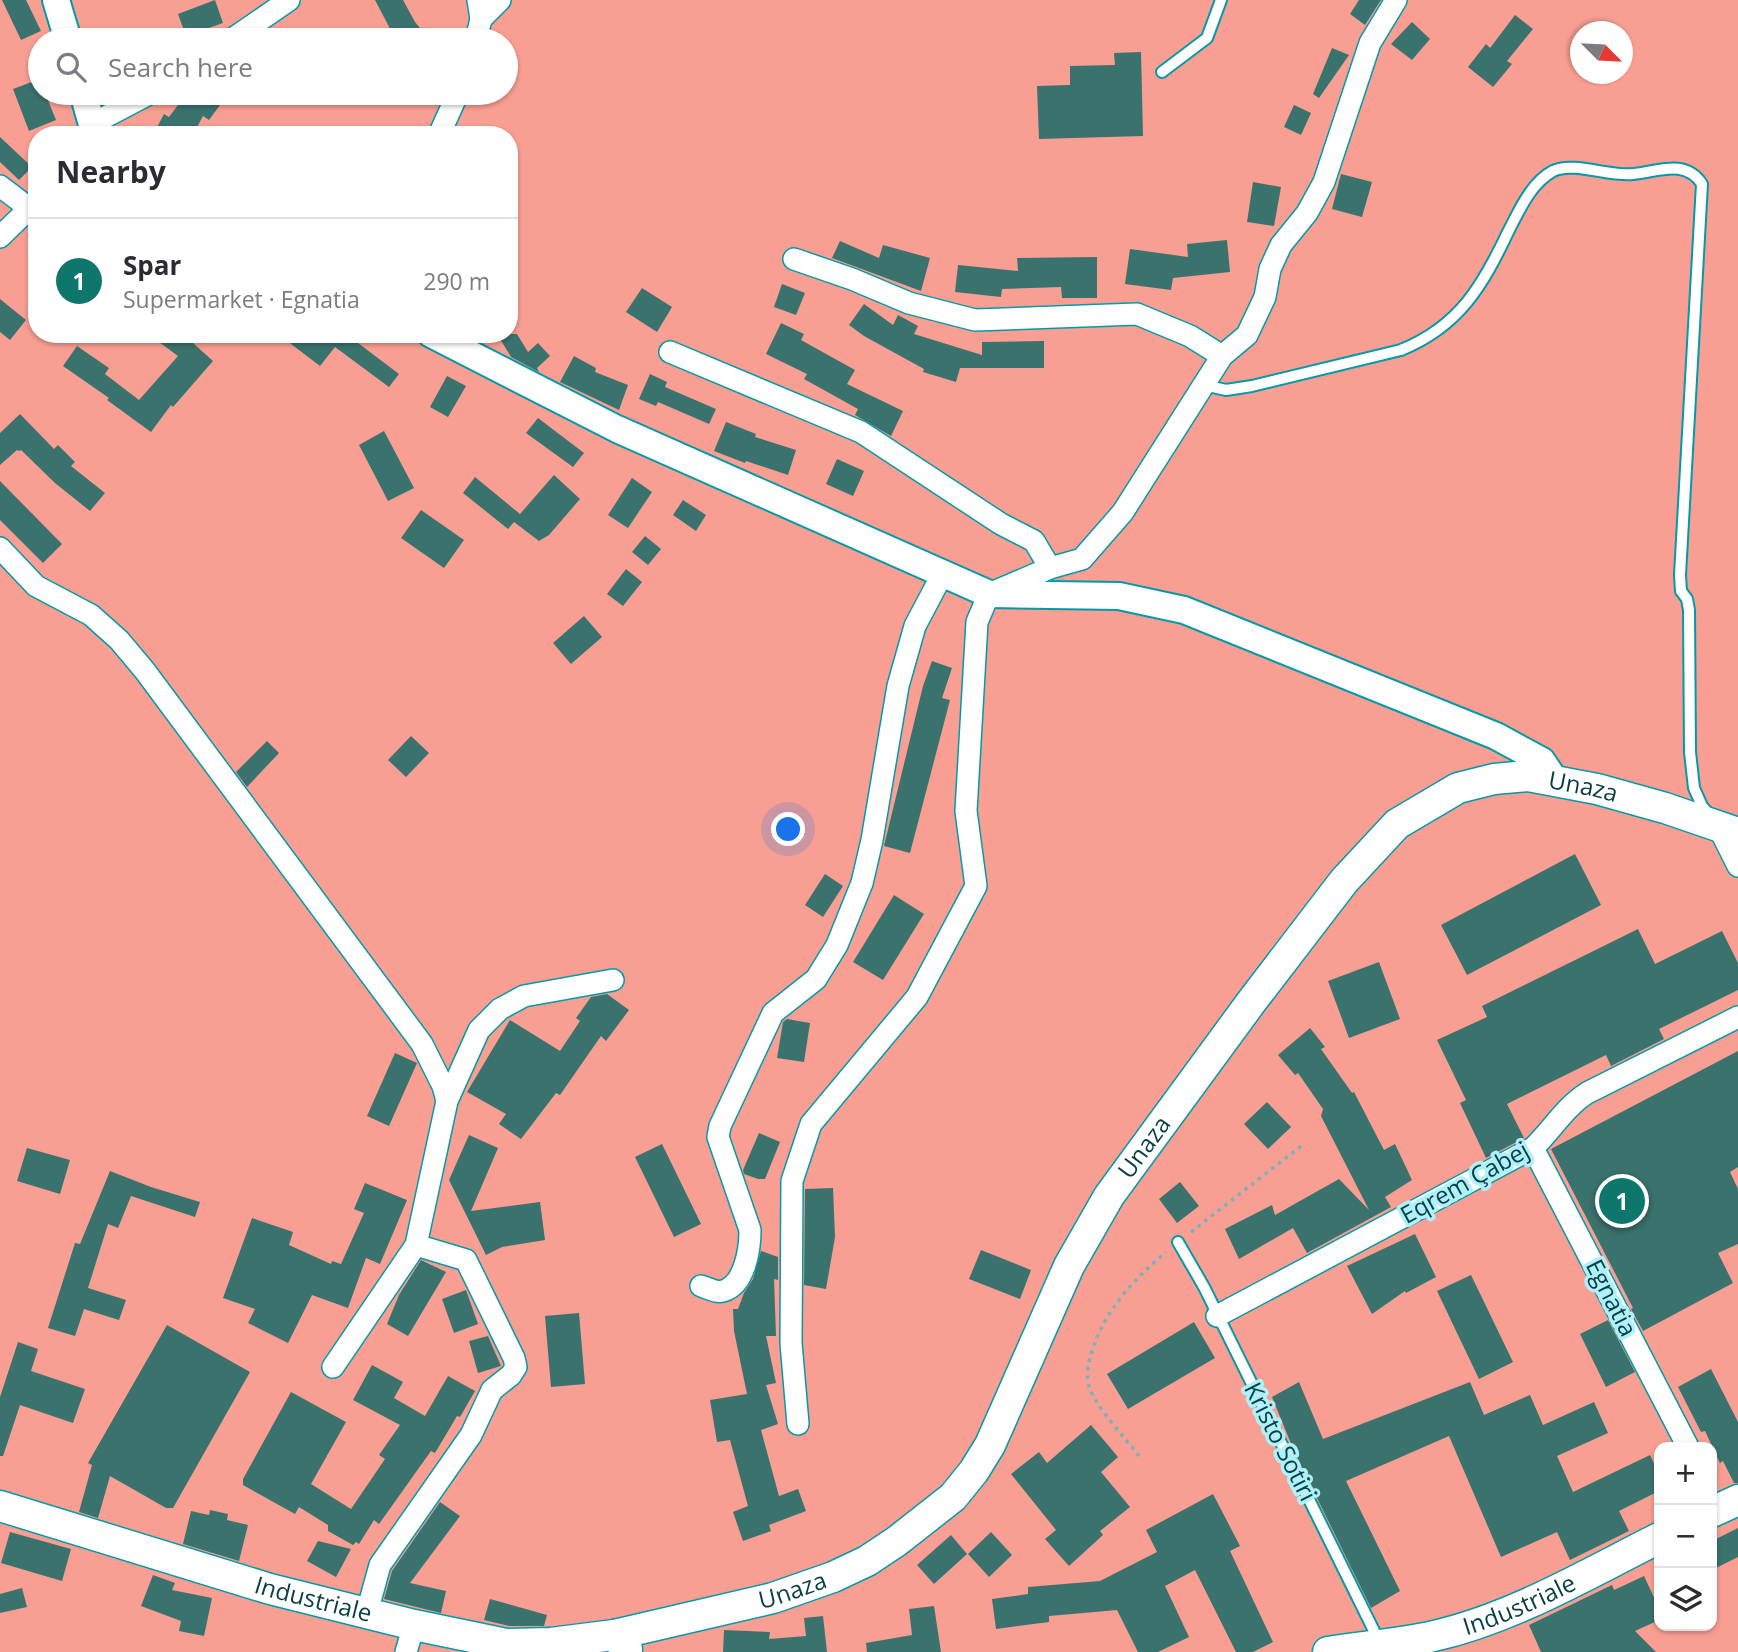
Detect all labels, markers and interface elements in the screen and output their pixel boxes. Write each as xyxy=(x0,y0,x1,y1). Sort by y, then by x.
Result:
north arrow xyxy=(1570,21,1633,84)
search box xyxy=(28,28,518,105)
icon: search xyxy=(52,48,90,86)
text: Search here xyxy=(108,49,253,85)
text: Nearby xyxy=(56,151,166,192)
text: Spar xyxy=(123,247,181,283)
text: 1 xyxy=(72,265,86,297)
text: 290 m xyxy=(423,265,490,297)
text: Supermarket · Egnatia xyxy=(123,283,360,315)
street label: Unaza xyxy=(1546,762,1622,809)
your location xyxy=(771,812,805,846)
street label: Unaza xyxy=(1109,1109,1177,1185)
street label: Eqrem Çabej xyxy=(1394,1133,1535,1231)
pin: 1 xyxy=(1599,1175,1645,1227)
street label: Egnatia xyxy=(1579,1253,1646,1342)
street label: Kristo Sotiri xyxy=(1237,1376,1325,1506)
map controls xyxy=(1654,1442,1717,1631)
button: + xyxy=(1654,1442,1717,1505)
button: − xyxy=(1654,1505,1717,1568)
street label: Unaza xyxy=(755,1563,831,1616)
street label: Industriale xyxy=(1458,1565,1581,1642)
street label: Industriale xyxy=(251,1567,376,1629)
button: layers xyxy=(1654,1568,1717,1631)

